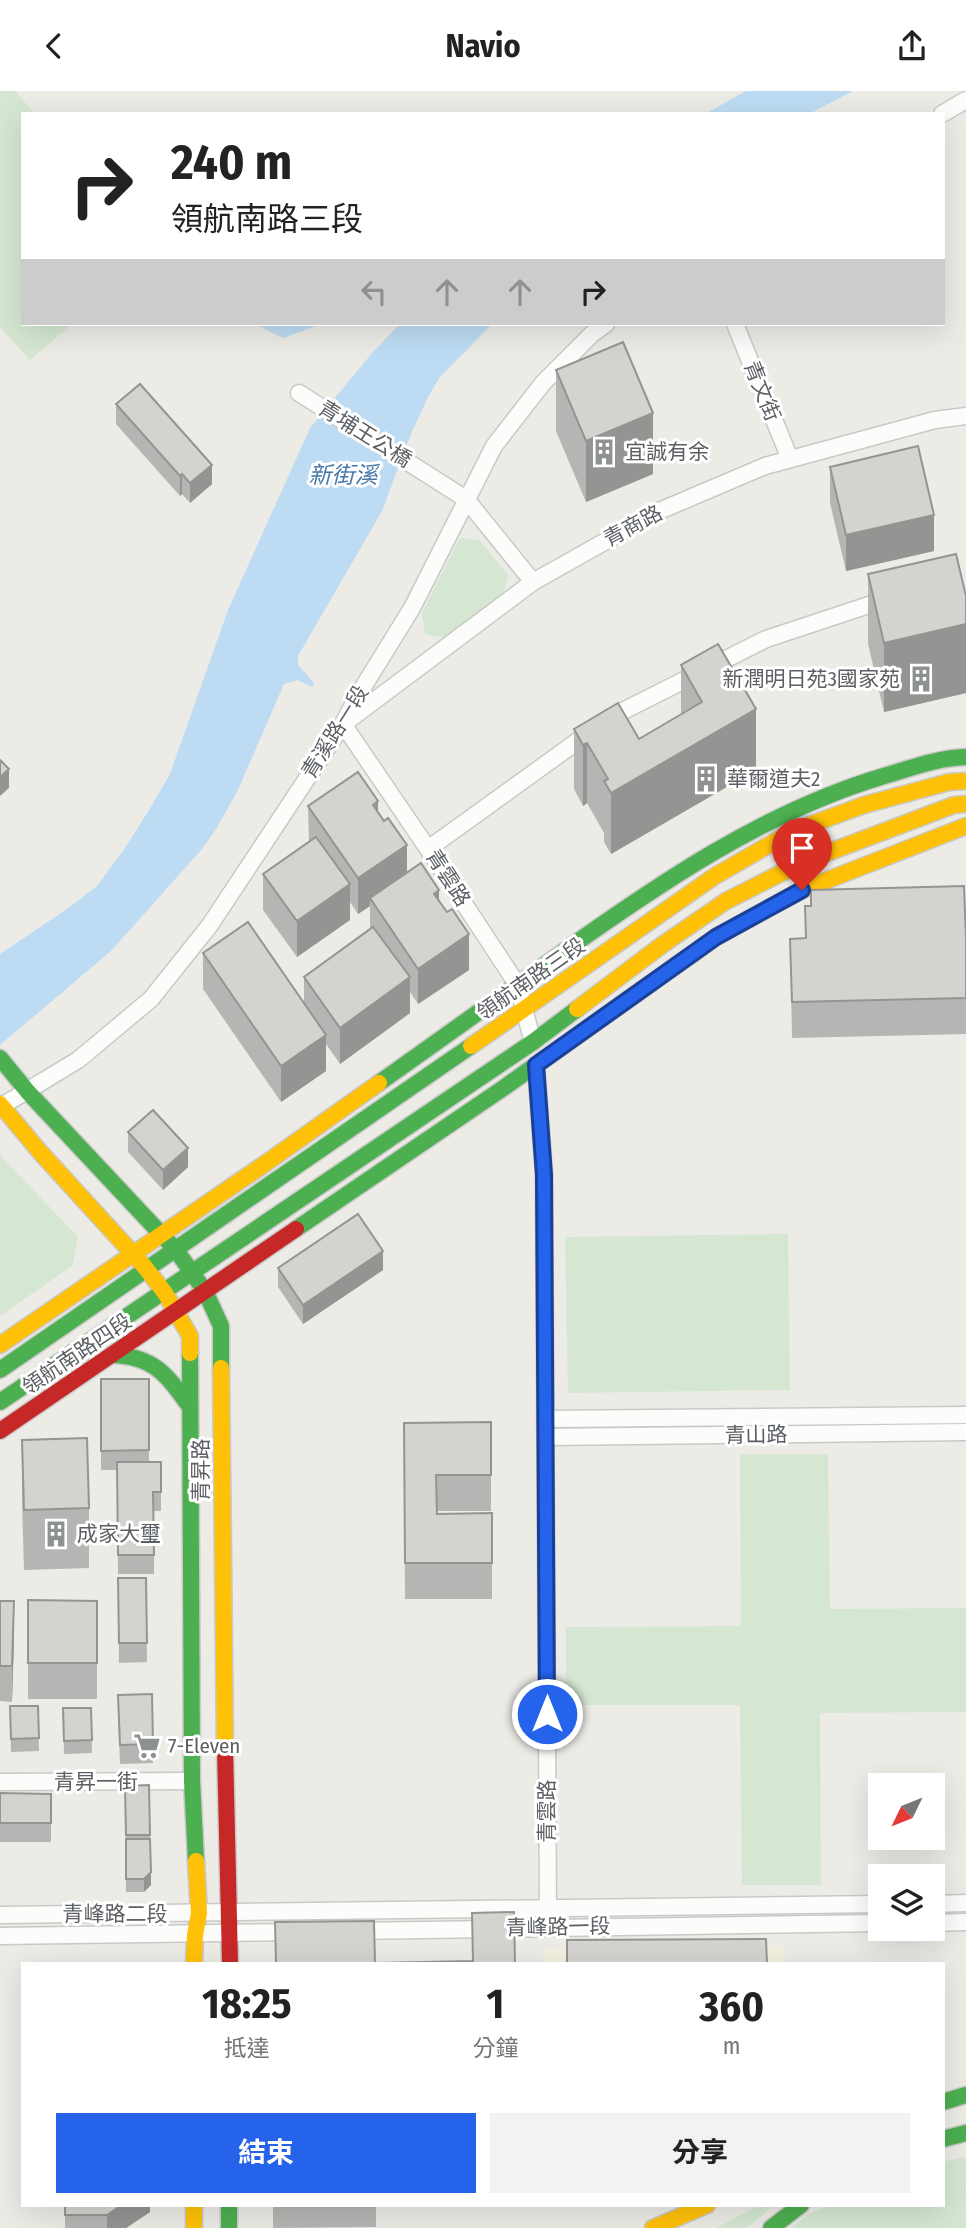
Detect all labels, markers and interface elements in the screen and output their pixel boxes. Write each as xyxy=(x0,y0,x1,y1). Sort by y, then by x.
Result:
icon: back xyxy=(35,27,73,65)
text: Navio xyxy=(445,27,521,65)
icon: share xyxy=(893,27,931,65)
text: 240 m xyxy=(171,133,292,192)
icon: right xyxy=(56,140,147,231)
text: 領航南路三段 xyxy=(171,200,363,238)
icon: left xyxy=(355,273,393,311)
icon: ahead xyxy=(428,273,466,311)
icon: ahead xyxy=(501,273,539,311)
icon: right xyxy=(574,273,612,311)
street label: 青文街 xyxy=(738,357,786,425)
street label: 青埔王公橋 xyxy=(314,395,416,473)
building icon: 宜誠有余 xyxy=(589,437,619,467)
place label: 宜誠有余 xyxy=(625,439,709,465)
water label: 新街溪 xyxy=(309,461,381,489)
street label: 青商路 xyxy=(599,500,667,552)
building icon: 新潤明日苑3國家苑 xyxy=(906,664,936,694)
place label: 新潤明日苑3國家苑 xyxy=(723,666,900,692)
street label: 青溪路一段 xyxy=(296,681,374,783)
building icon: 華爾道夫2 xyxy=(691,764,721,794)
place label: 華爾道夫2 xyxy=(727,766,820,792)
pin xyxy=(772,818,832,890)
icon: arrive xyxy=(783,829,821,867)
street label: 青雲路 xyxy=(420,845,476,911)
street label: 領航南路三段 xyxy=(472,932,590,1026)
street label: 領航南路四段 xyxy=(18,1308,136,1400)
street label: 青山路 xyxy=(724,1421,788,1449)
street label: 青昇路 xyxy=(188,1439,214,1502)
building icon: 成家大璽 xyxy=(41,1519,71,1549)
place label: 成家大璽 xyxy=(77,1521,161,1547)
position arrow xyxy=(510,1677,584,1751)
supermarket icon: 7-Eleven xyxy=(132,1731,162,1761)
place label: 7-Eleven xyxy=(168,1733,240,1759)
street label: 青昇一街 xyxy=(54,1769,138,1795)
north arrow xyxy=(868,1773,945,1850)
map controls xyxy=(868,1773,945,1941)
street label: 青雲路 xyxy=(534,1780,560,1843)
button: layers xyxy=(868,1864,945,1941)
street label: 青峰路二段 xyxy=(63,1901,168,1927)
street label: 青峰路一段 xyxy=(505,1913,611,1941)
text: 18:25 xyxy=(202,1979,292,2029)
text: 1 xyxy=(487,1979,504,2029)
text: 360 xyxy=(699,1982,764,2032)
text: m xyxy=(723,2032,741,2060)
text: 抵達 xyxy=(224,2034,270,2062)
text: 分鐘 xyxy=(472,2034,518,2062)
button: 結束 xyxy=(56,2113,476,2193)
button: 分享 xyxy=(490,2113,910,2193)

